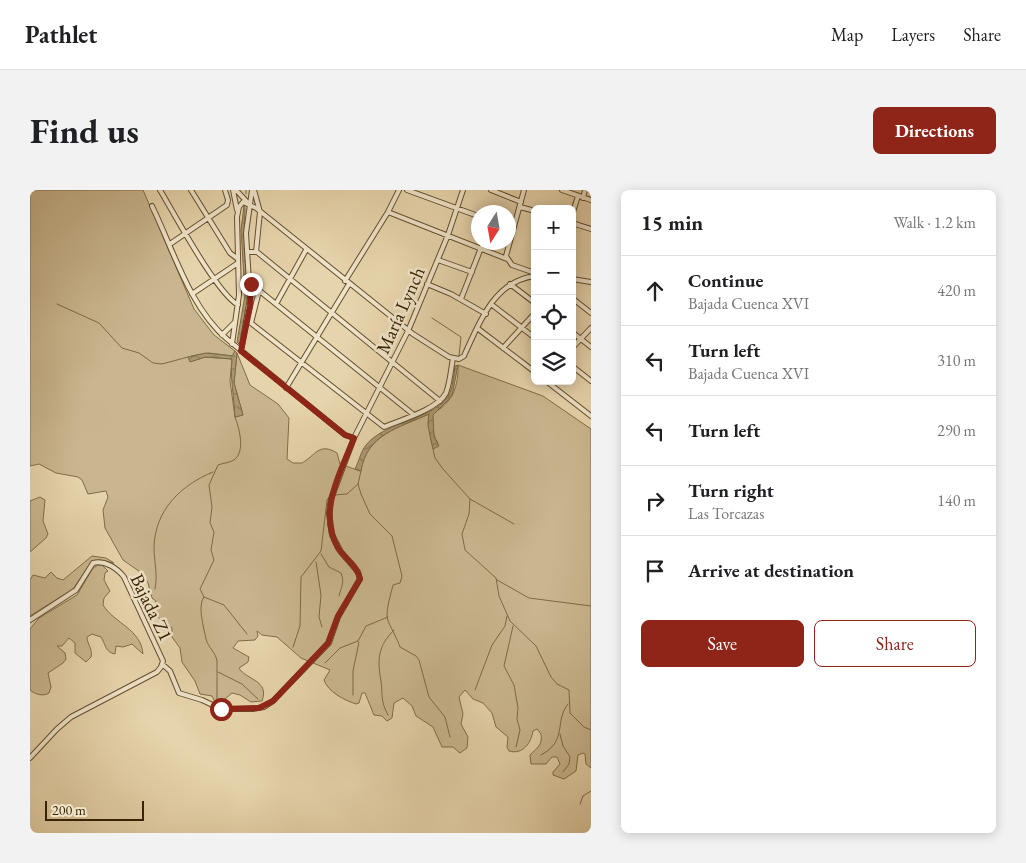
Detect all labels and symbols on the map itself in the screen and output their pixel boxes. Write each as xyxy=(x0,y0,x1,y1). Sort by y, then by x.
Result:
north arrow xyxy=(471,205,516,250)
street label: María Lynch xyxy=(370,263,431,358)
route end xyxy=(240,273,263,296)
street label: Bajada Z1 xyxy=(125,569,179,645)
route start xyxy=(210,698,233,721)
scale bar xyxy=(45,798,144,821)

